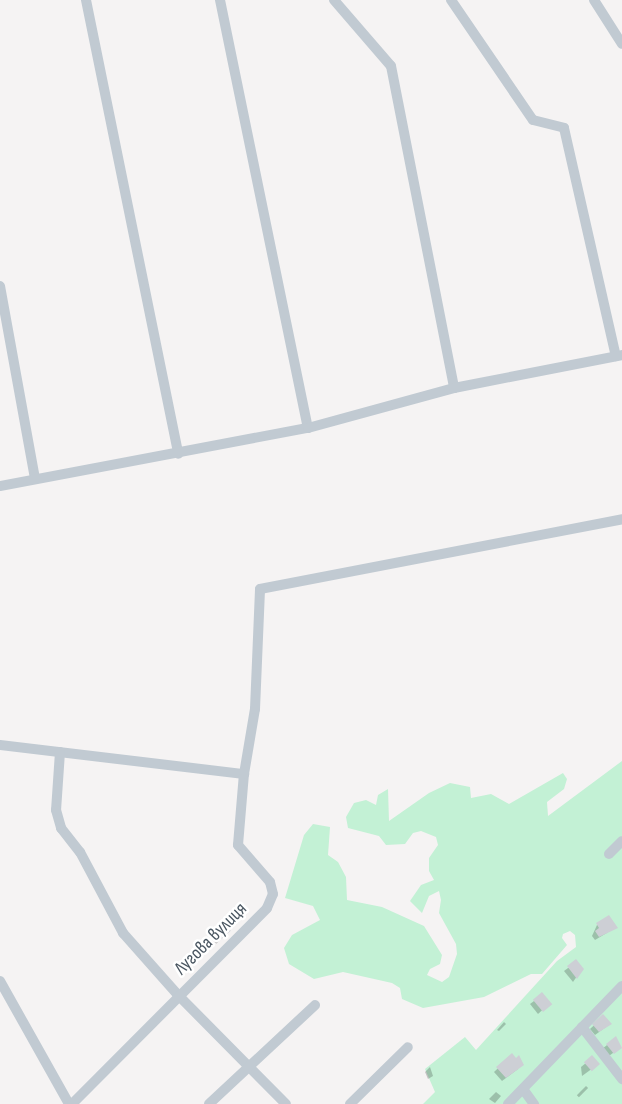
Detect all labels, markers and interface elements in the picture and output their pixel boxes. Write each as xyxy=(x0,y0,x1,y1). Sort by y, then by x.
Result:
street label: Лугова вулиця xyxy=(170,898,252,980)

